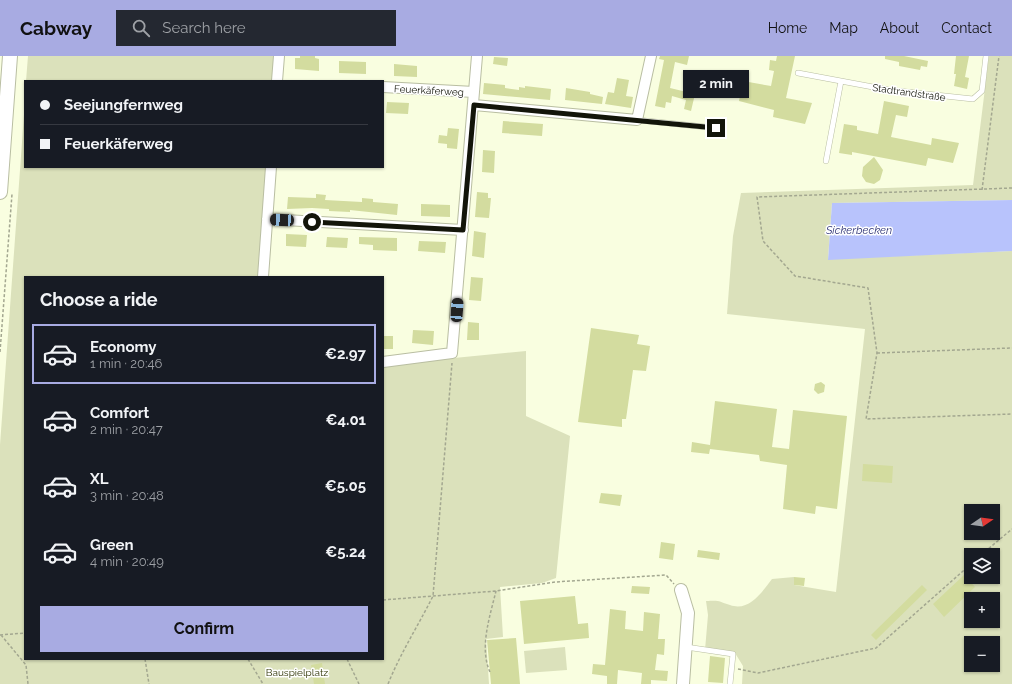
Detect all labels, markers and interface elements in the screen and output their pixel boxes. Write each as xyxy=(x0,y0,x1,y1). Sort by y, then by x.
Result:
search box xyxy=(116,10,396,46)
text: Cabway xyxy=(20,17,92,39)
icon: search xyxy=(130,17,152,39)
text: Search here xyxy=(162,19,246,37)
text: Home xyxy=(768,20,807,36)
text: Map xyxy=(829,20,858,36)
text: About xyxy=(880,20,919,36)
text: Contact xyxy=(941,20,992,36)
callout: 2 min xyxy=(683,70,749,98)
text: 2 min xyxy=(699,76,733,91)
street label: Stadtrandstraße xyxy=(872,82,946,103)
street label: Feuerkäferweg xyxy=(394,83,464,98)
text: Seejungfernweg xyxy=(64,96,183,114)
route end xyxy=(707,119,725,137)
text: Feuerkäferweg xyxy=(64,135,173,153)
car xyxy=(270,213,294,227)
route start xyxy=(303,213,321,231)
water label: Sickerbecken xyxy=(825,224,892,237)
text: Choose a ride xyxy=(40,289,158,310)
car xyxy=(450,298,464,322)
icon: car xyxy=(42,336,78,372)
text: Economy xyxy=(90,338,157,356)
text: €2.97 xyxy=(325,345,366,363)
text: 1 min · 20:46 xyxy=(90,356,162,371)
icon: car xyxy=(42,402,78,438)
text: Comfort xyxy=(90,404,149,422)
text: €4.01 xyxy=(325,411,366,429)
text: 2 min · 20:47 xyxy=(90,422,163,437)
icon: car xyxy=(42,468,78,504)
text: XL xyxy=(90,470,108,488)
text: €5.05 xyxy=(325,477,366,495)
text: 3 min · 20:48 xyxy=(90,488,164,503)
north arrow xyxy=(964,504,1000,540)
map controls xyxy=(964,504,1000,672)
icon: car xyxy=(42,534,78,570)
text: Green xyxy=(90,536,134,554)
text: €5.24 xyxy=(325,543,366,561)
button: layers xyxy=(964,548,1000,584)
text: 4 min · 20:49 xyxy=(90,554,164,569)
button: + xyxy=(964,592,1000,628)
button: Confirm xyxy=(40,606,368,652)
button: − xyxy=(964,636,1000,672)
park label: Bauspielplatz xyxy=(266,667,328,678)

